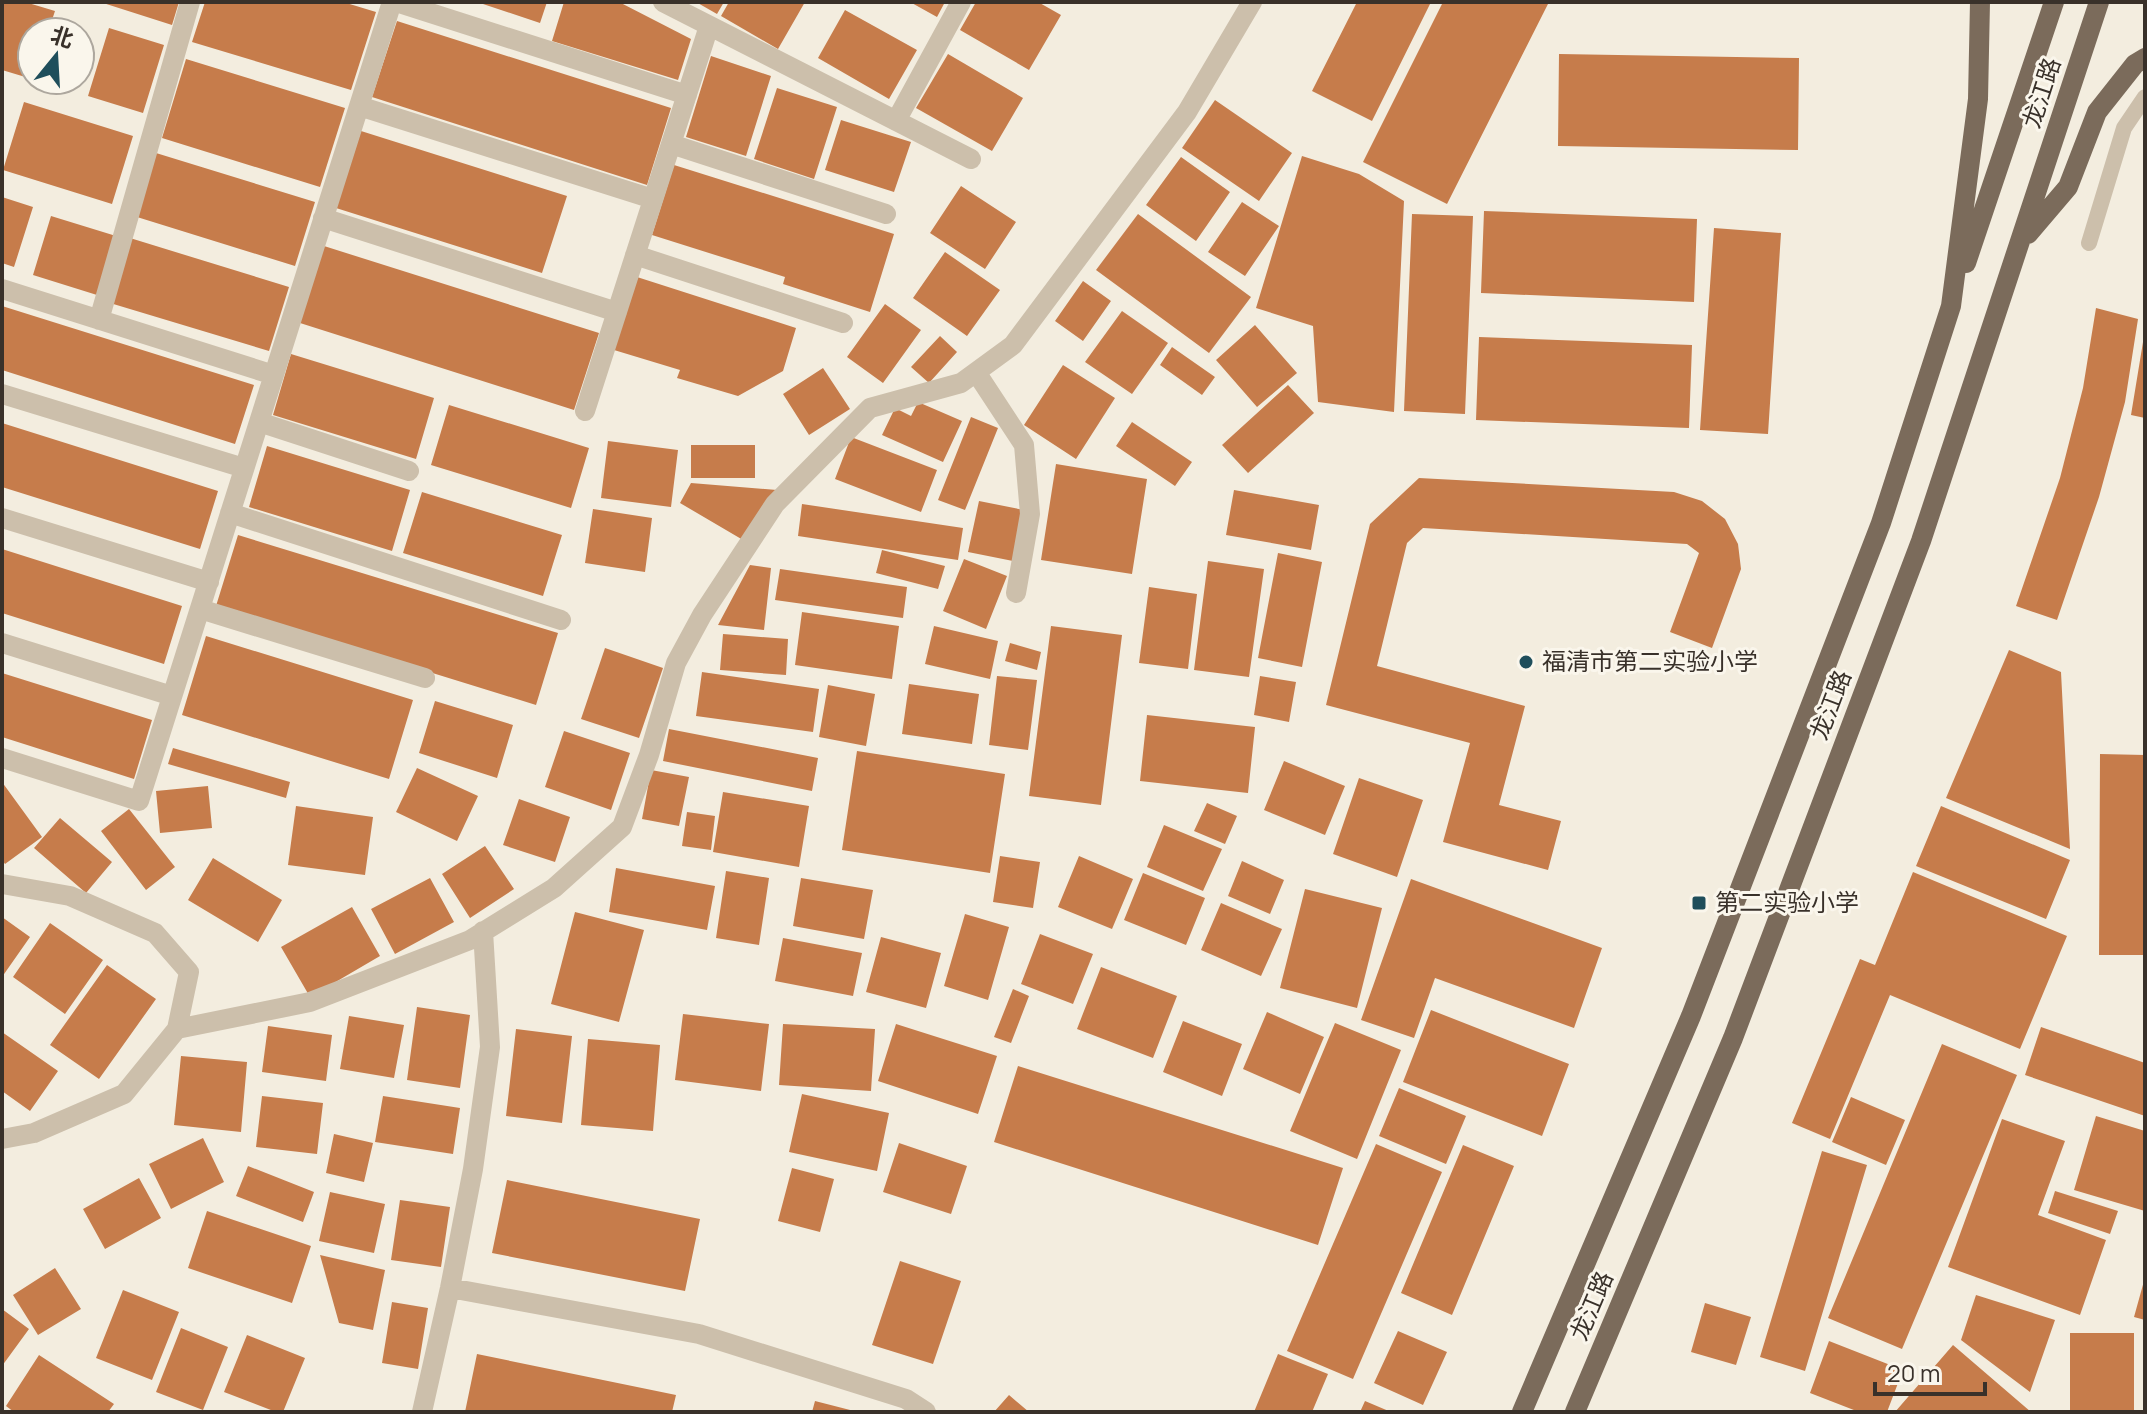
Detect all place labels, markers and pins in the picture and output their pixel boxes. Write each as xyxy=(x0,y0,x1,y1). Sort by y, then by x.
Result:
place label: 福清市第二实验小学 xyxy=(1542,644,1758,677)
marker: 福清市第二实验小学 xyxy=(1517,653,1535,671)
place label: 第二实验小学 xyxy=(1715,885,1859,918)
marker: 第二实验小学 xyxy=(1690,894,1708,912)

